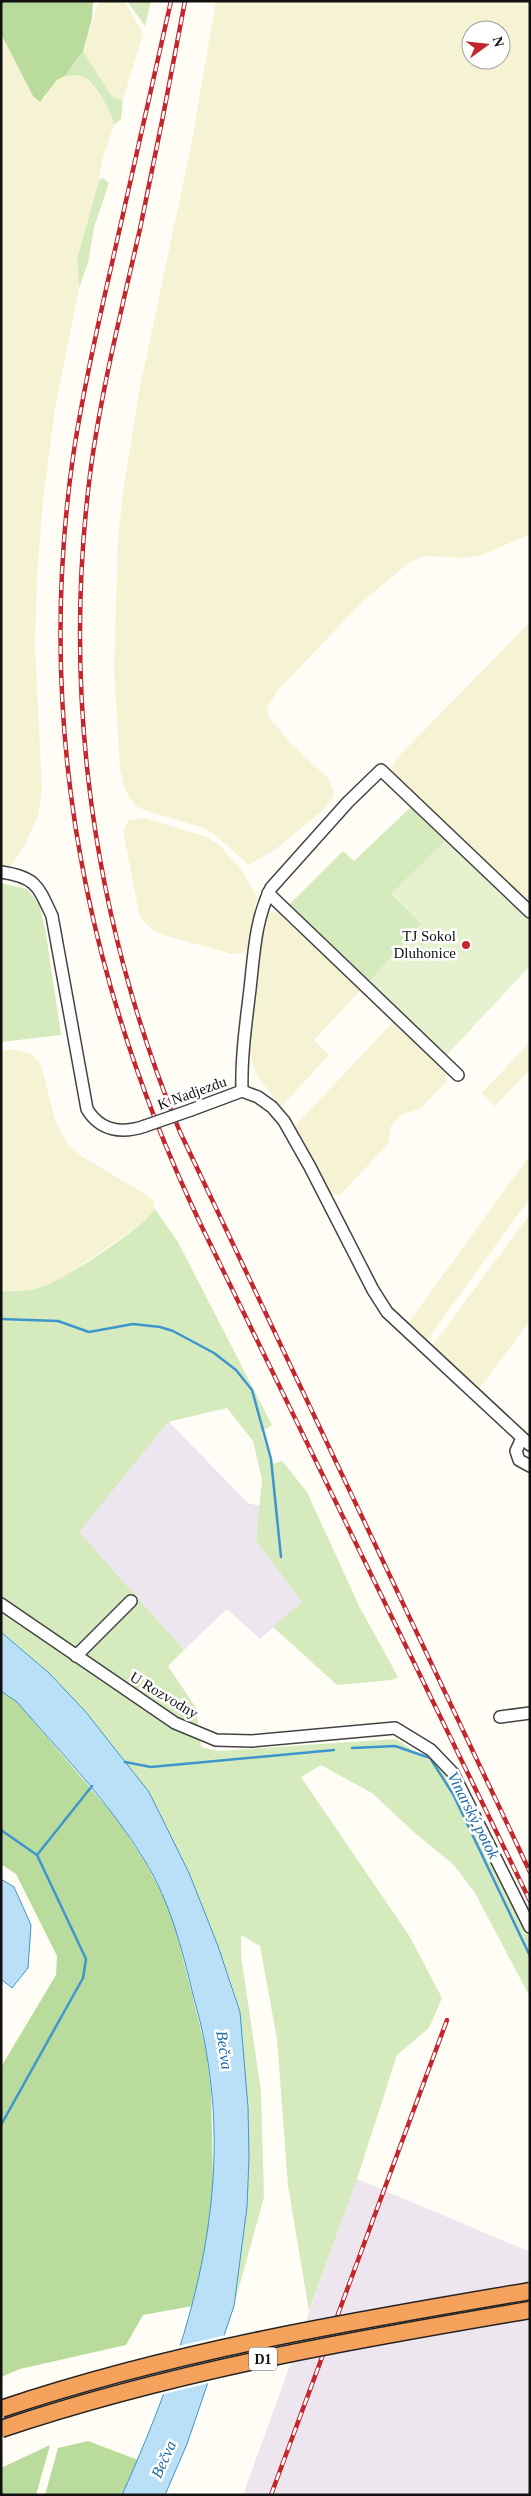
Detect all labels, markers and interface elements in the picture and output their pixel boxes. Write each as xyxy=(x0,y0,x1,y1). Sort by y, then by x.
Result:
north arrow xyxy=(461,20,511,70)
text: N xyxy=(490,35,507,49)
place label: TJ Sokol Dluhonice xyxy=(394,928,456,961)
marker: TJ Sokol Dluhonice xyxy=(460,939,472,951)
street label: K Nadjezdu xyxy=(155,1073,229,1113)
street label: U Rozvodny xyxy=(127,1669,201,1722)
water label: Vinarský potok xyxy=(443,1769,503,1863)
water label: Bečva xyxy=(213,2030,236,2071)
road number: D1 xyxy=(249,2348,277,2370)
water label: Bečva xyxy=(148,2438,179,2481)

